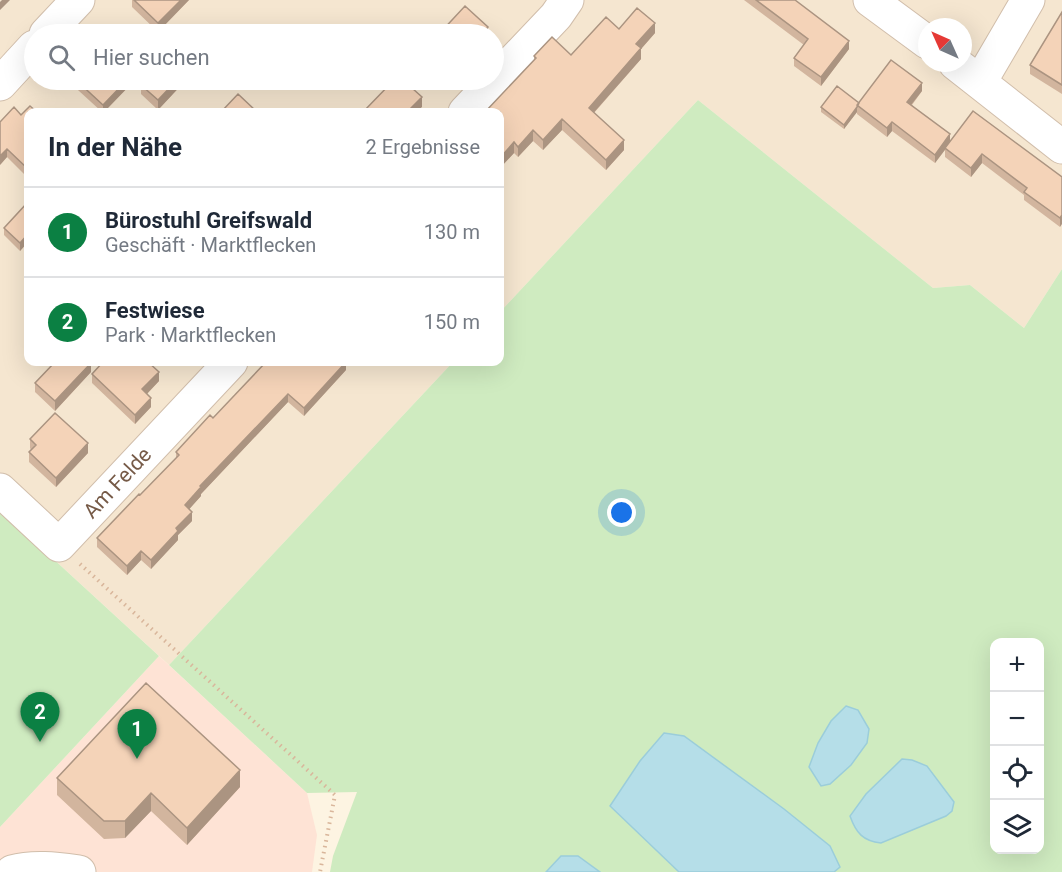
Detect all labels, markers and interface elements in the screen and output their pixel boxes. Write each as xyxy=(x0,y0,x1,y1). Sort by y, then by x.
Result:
north arrow xyxy=(918,18,972,72)
search box xyxy=(24,24,504,90)
icon: search xyxy=(45,41,78,74)
text: Hier suchen xyxy=(93,45,210,70)
text: In der Nähe xyxy=(48,132,182,162)
text: 2 Ergebnisse xyxy=(366,135,480,159)
text: Bürostuhl Greifswald xyxy=(105,208,312,233)
text: 1 xyxy=(62,220,73,244)
text: 130 m xyxy=(424,220,480,244)
text: Geschäft · Marktflecken xyxy=(105,233,316,257)
text: Festwiese xyxy=(105,298,205,323)
text: 2 xyxy=(62,310,73,334)
text: 150 m xyxy=(424,310,480,334)
text: Park · Marktflecken xyxy=(105,323,276,347)
street label: Am Felde xyxy=(79,443,156,523)
your location xyxy=(607,498,636,527)
map controls xyxy=(990,638,1044,854)
button: + xyxy=(990,638,1044,692)
pin: 2 xyxy=(20,692,60,742)
button: − xyxy=(990,692,1044,746)
pin: 1 xyxy=(118,710,156,759)
button: locate xyxy=(990,746,1044,800)
button: layers xyxy=(990,800,1044,854)

